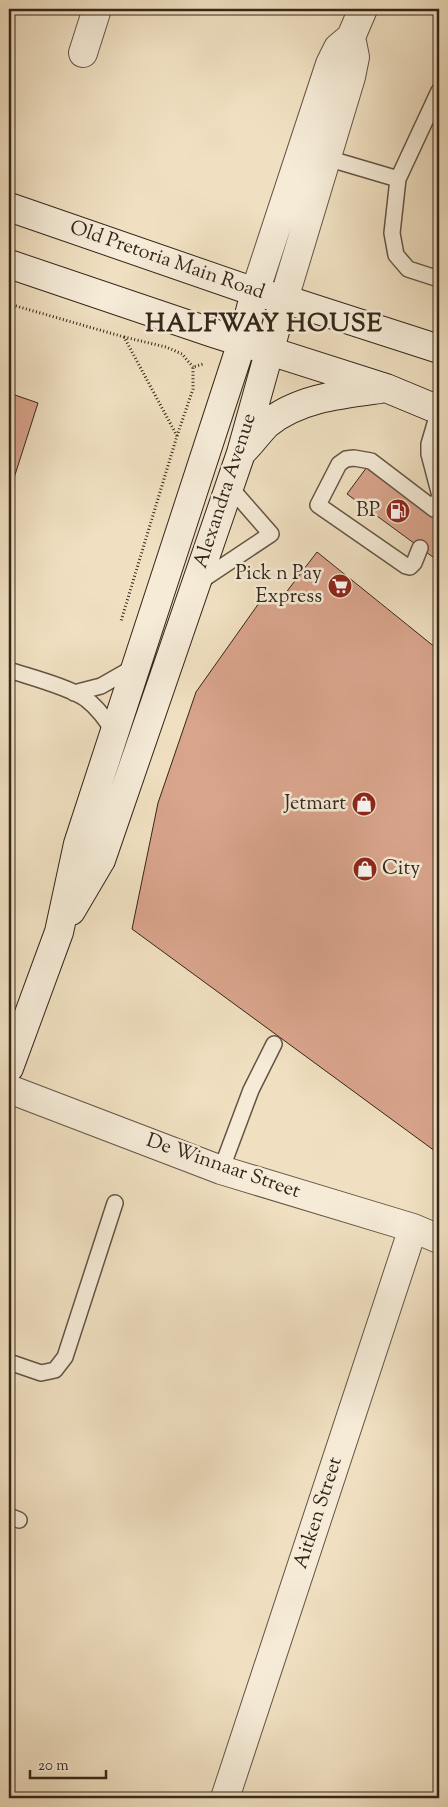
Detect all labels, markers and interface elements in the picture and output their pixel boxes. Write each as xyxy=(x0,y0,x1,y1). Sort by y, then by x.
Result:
street label: Old Pretoria Main Road xyxy=(66,214,268,308)
district label: HALFWAY HOUSE xyxy=(145,307,383,343)
street label: Alexandra Avenue xyxy=(187,410,265,572)
place label: BP xyxy=(356,497,380,526)
fuel station icon: BP xyxy=(385,498,411,524)
place label: Pick n Pay Express xyxy=(235,560,322,612)
supermarket icon: Pick n Pay Express xyxy=(327,573,353,599)
place label: Jetmart xyxy=(283,790,346,819)
shop icon: Jetmart xyxy=(351,791,377,817)
place label: City xyxy=(382,855,420,884)
shop icon: City xyxy=(352,856,378,882)
street label: De Winnaar Street xyxy=(142,1127,304,1207)
street label: Aitken Street xyxy=(287,1453,351,1573)
scale bar xyxy=(30,1747,106,1779)
text: 20 m xyxy=(38,1756,69,1777)

